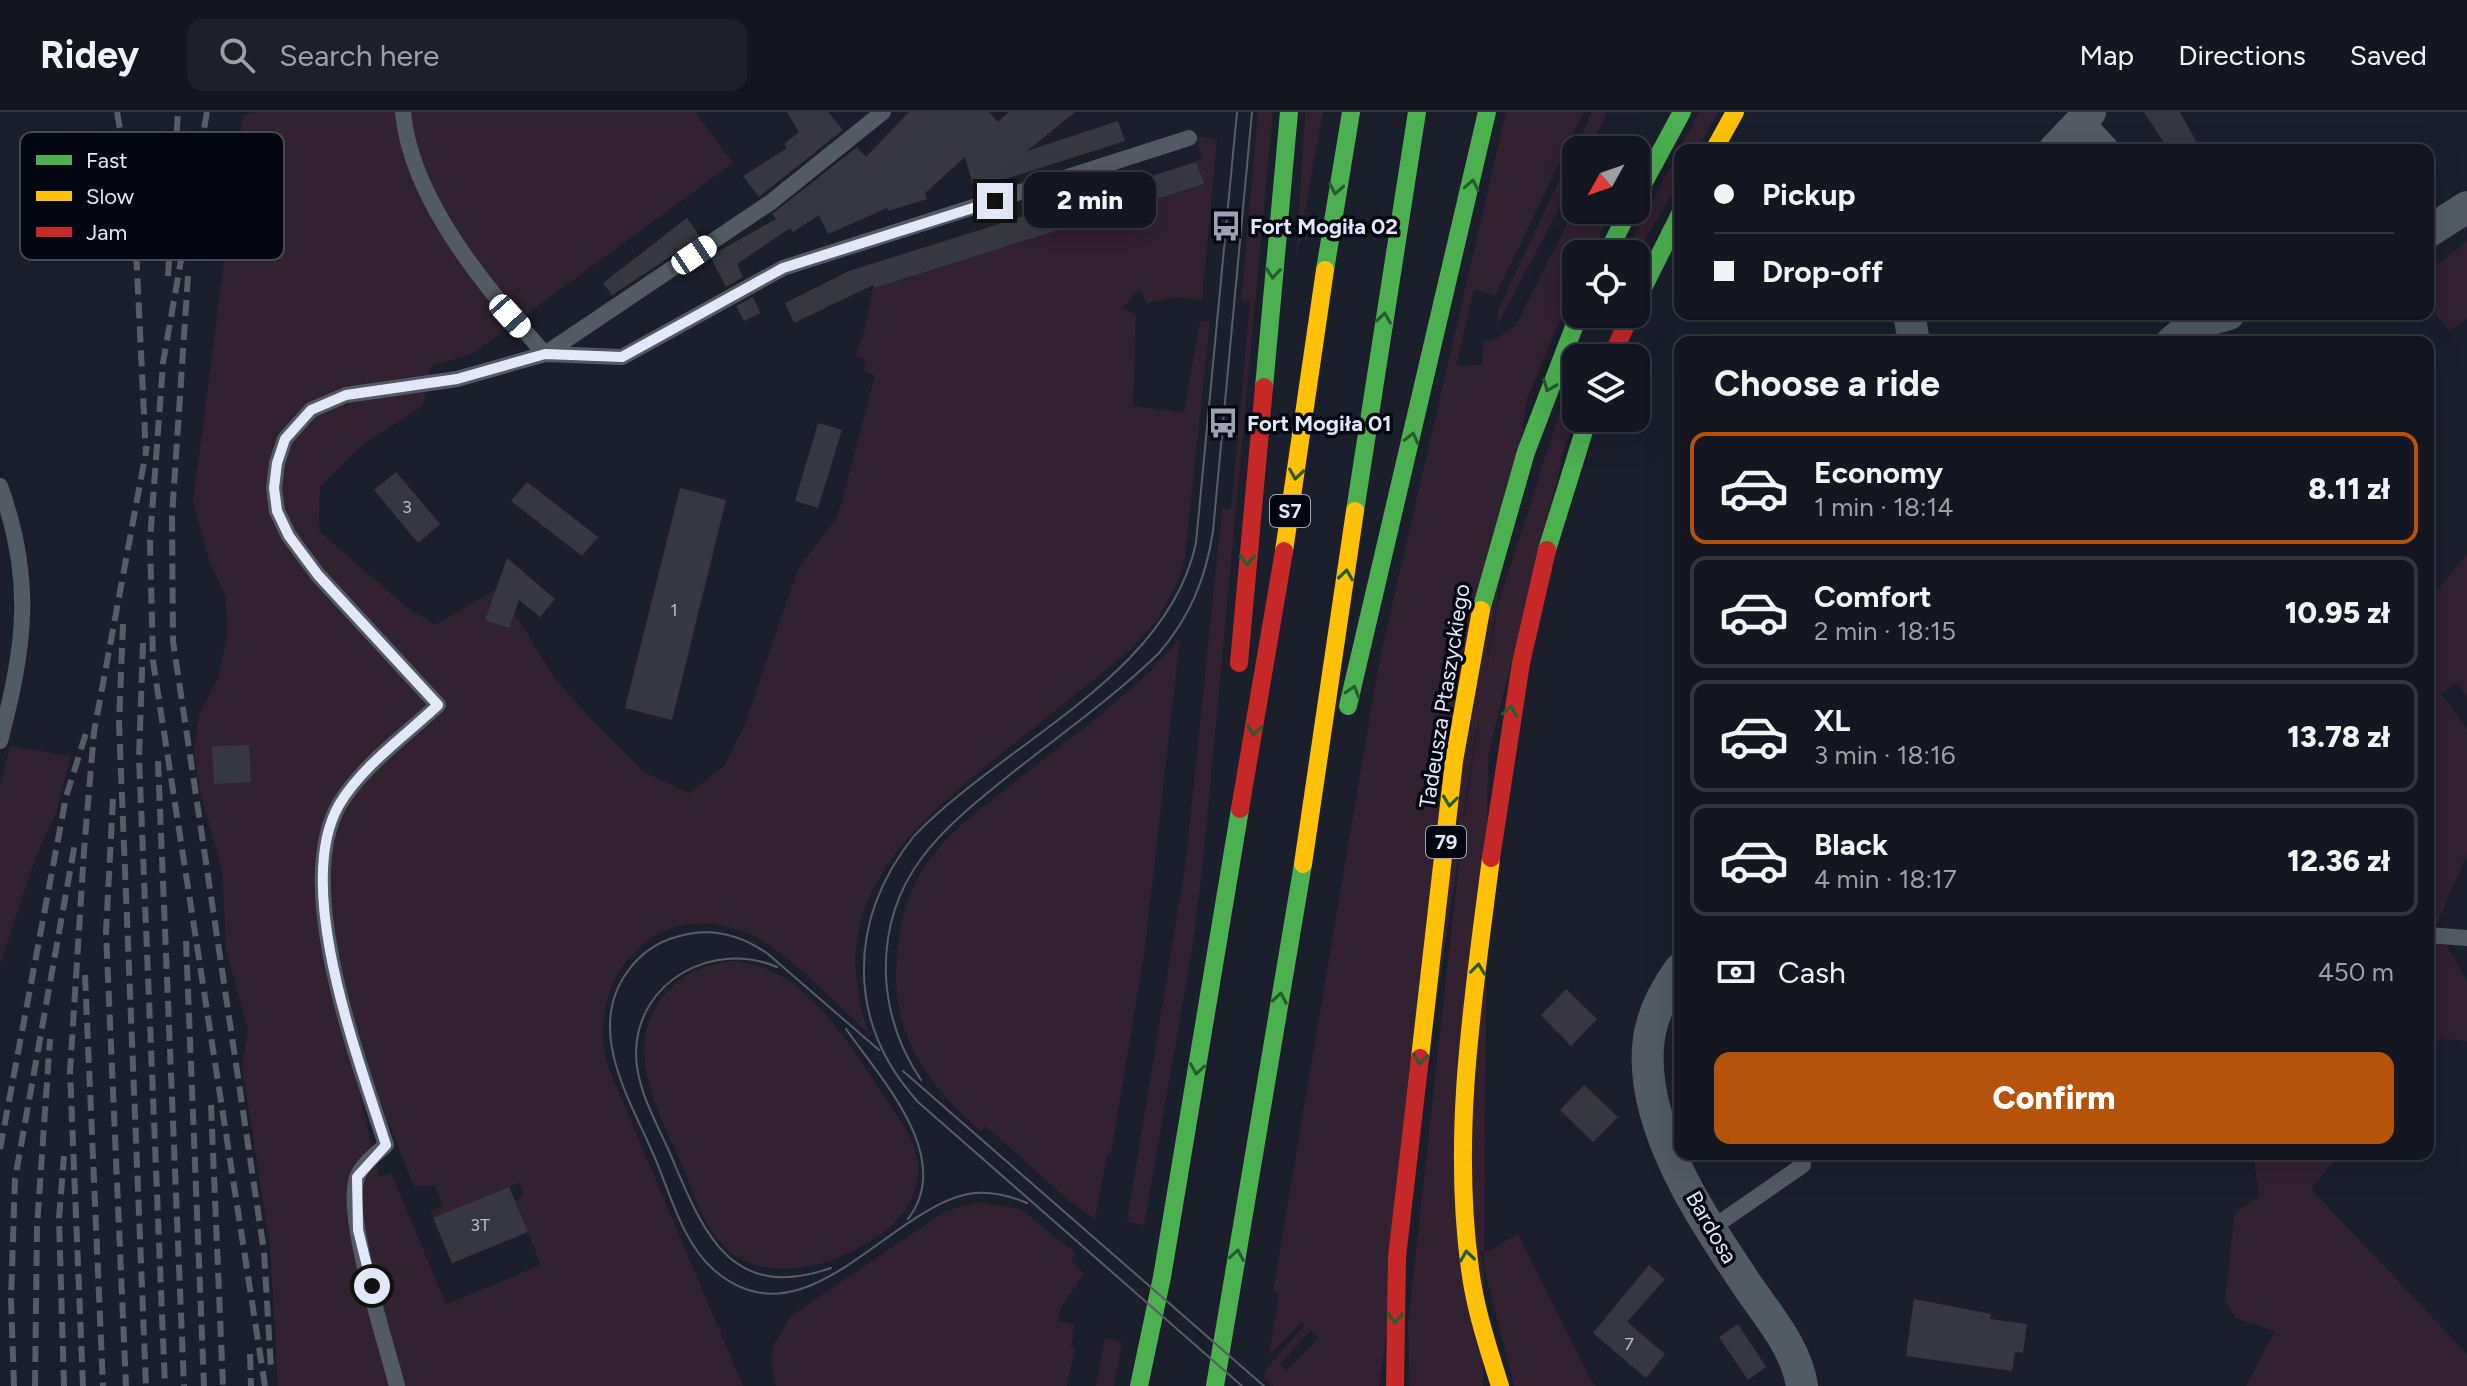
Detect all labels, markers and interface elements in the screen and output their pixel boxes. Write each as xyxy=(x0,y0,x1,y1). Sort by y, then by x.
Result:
search box xyxy=(187,19,747,91)
text: Ridey xyxy=(40,32,139,78)
icon: search xyxy=(215,33,259,77)
text: Search here xyxy=(279,37,439,74)
text: Map xyxy=(2080,38,2134,72)
text: Directions xyxy=(2178,38,2306,72)
text: Saved xyxy=(2350,38,2427,72)
legend xyxy=(20,132,284,260)
north arrow xyxy=(1562,136,1650,224)
map controls xyxy=(1562,136,1650,432)
text: Fast xyxy=(86,147,128,174)
callout: 2 min xyxy=(1023,173,1155,229)
text: Pickup xyxy=(1762,176,1856,213)
one-way arrow xyxy=(1463,179,1480,192)
one-way arrow xyxy=(1329,182,1346,195)
text: Slow xyxy=(86,183,135,210)
route end xyxy=(977,183,1013,219)
text: 2 min xyxy=(1057,184,1123,216)
bus stop icon: Fort Mogiła 02 xyxy=(1209,209,1243,243)
place label: Fort Mogiła 02 xyxy=(1250,213,1398,240)
text: Jam xyxy=(86,219,127,246)
car xyxy=(667,232,721,278)
button: locate xyxy=(1562,240,1650,328)
text: Drop-off xyxy=(1762,253,1883,290)
one-way arrow xyxy=(1265,267,1282,280)
car xyxy=(485,290,535,342)
one-way arrow xyxy=(1375,311,1392,325)
button: layers xyxy=(1562,344,1650,432)
text: Choose a ride xyxy=(1714,362,1940,405)
one-way arrow xyxy=(1542,378,1559,392)
bus stop icon: Fort Mogiła 01 xyxy=(1206,406,1240,440)
place label: Fort Mogiła 01 xyxy=(1247,410,1392,437)
one-way arrow xyxy=(1403,432,1420,446)
icon: car xyxy=(1718,452,1790,524)
text: Economy xyxy=(1814,454,1943,491)
one-way arrow xyxy=(1288,467,1305,481)
text: 8.11 zł xyxy=(2308,470,2390,507)
text: 1 min · 18:14 xyxy=(1814,491,1953,523)
road number: S7 xyxy=(1270,495,1310,527)
house number: 3 xyxy=(402,496,412,518)
one-way arrow xyxy=(1239,554,1256,567)
one-way arrow xyxy=(1337,568,1354,582)
icon: car xyxy=(1718,576,1790,648)
text: Comfort xyxy=(1814,578,1932,615)
street label: Tadeusza Ptaszyckiego xyxy=(1413,582,1476,810)
text: 10.95 zł xyxy=(2285,594,2390,631)
house number: 1 xyxy=(670,599,678,621)
text: 2 min · 18:15 xyxy=(1814,615,1956,647)
one-way arrow xyxy=(1344,685,1360,699)
icon: car xyxy=(1718,700,1790,772)
text: XL xyxy=(1814,702,1850,739)
one-way arrow xyxy=(1501,705,1518,718)
text: 13.78 zł xyxy=(2287,718,2390,755)
one-way arrow xyxy=(1246,724,1263,737)
text: 3 min · 18:16 xyxy=(1814,739,1955,771)
one-way arrow xyxy=(1442,795,1459,808)
icon: car xyxy=(1718,824,1790,896)
road number: 79 xyxy=(1426,826,1466,858)
text: Black xyxy=(1814,826,1888,863)
text: 12.36 zł xyxy=(2287,842,2390,879)
text: 4 min · 18:17 xyxy=(1814,863,1957,895)
icon: cash xyxy=(1714,950,1758,994)
text: Cash xyxy=(1778,954,1846,991)
text: 450 m xyxy=(2318,956,2394,988)
one-way arrow xyxy=(1469,962,1486,975)
one-way arrow xyxy=(1271,991,1288,1005)
button: Confirm xyxy=(1714,1052,2394,1144)
one-way arrow xyxy=(1412,1053,1429,1066)
one-way arrow xyxy=(1190,1062,1207,1076)
street label: Bardosa xyxy=(1680,1186,1743,1268)
house number: 3T xyxy=(470,1214,490,1236)
one-way arrow xyxy=(1228,1248,1245,1261)
one-way arrow xyxy=(1459,1250,1476,1263)
route start xyxy=(354,1268,390,1304)
one-way arrow xyxy=(1386,1312,1403,1325)
house number: 7 xyxy=(1624,1333,1634,1355)

